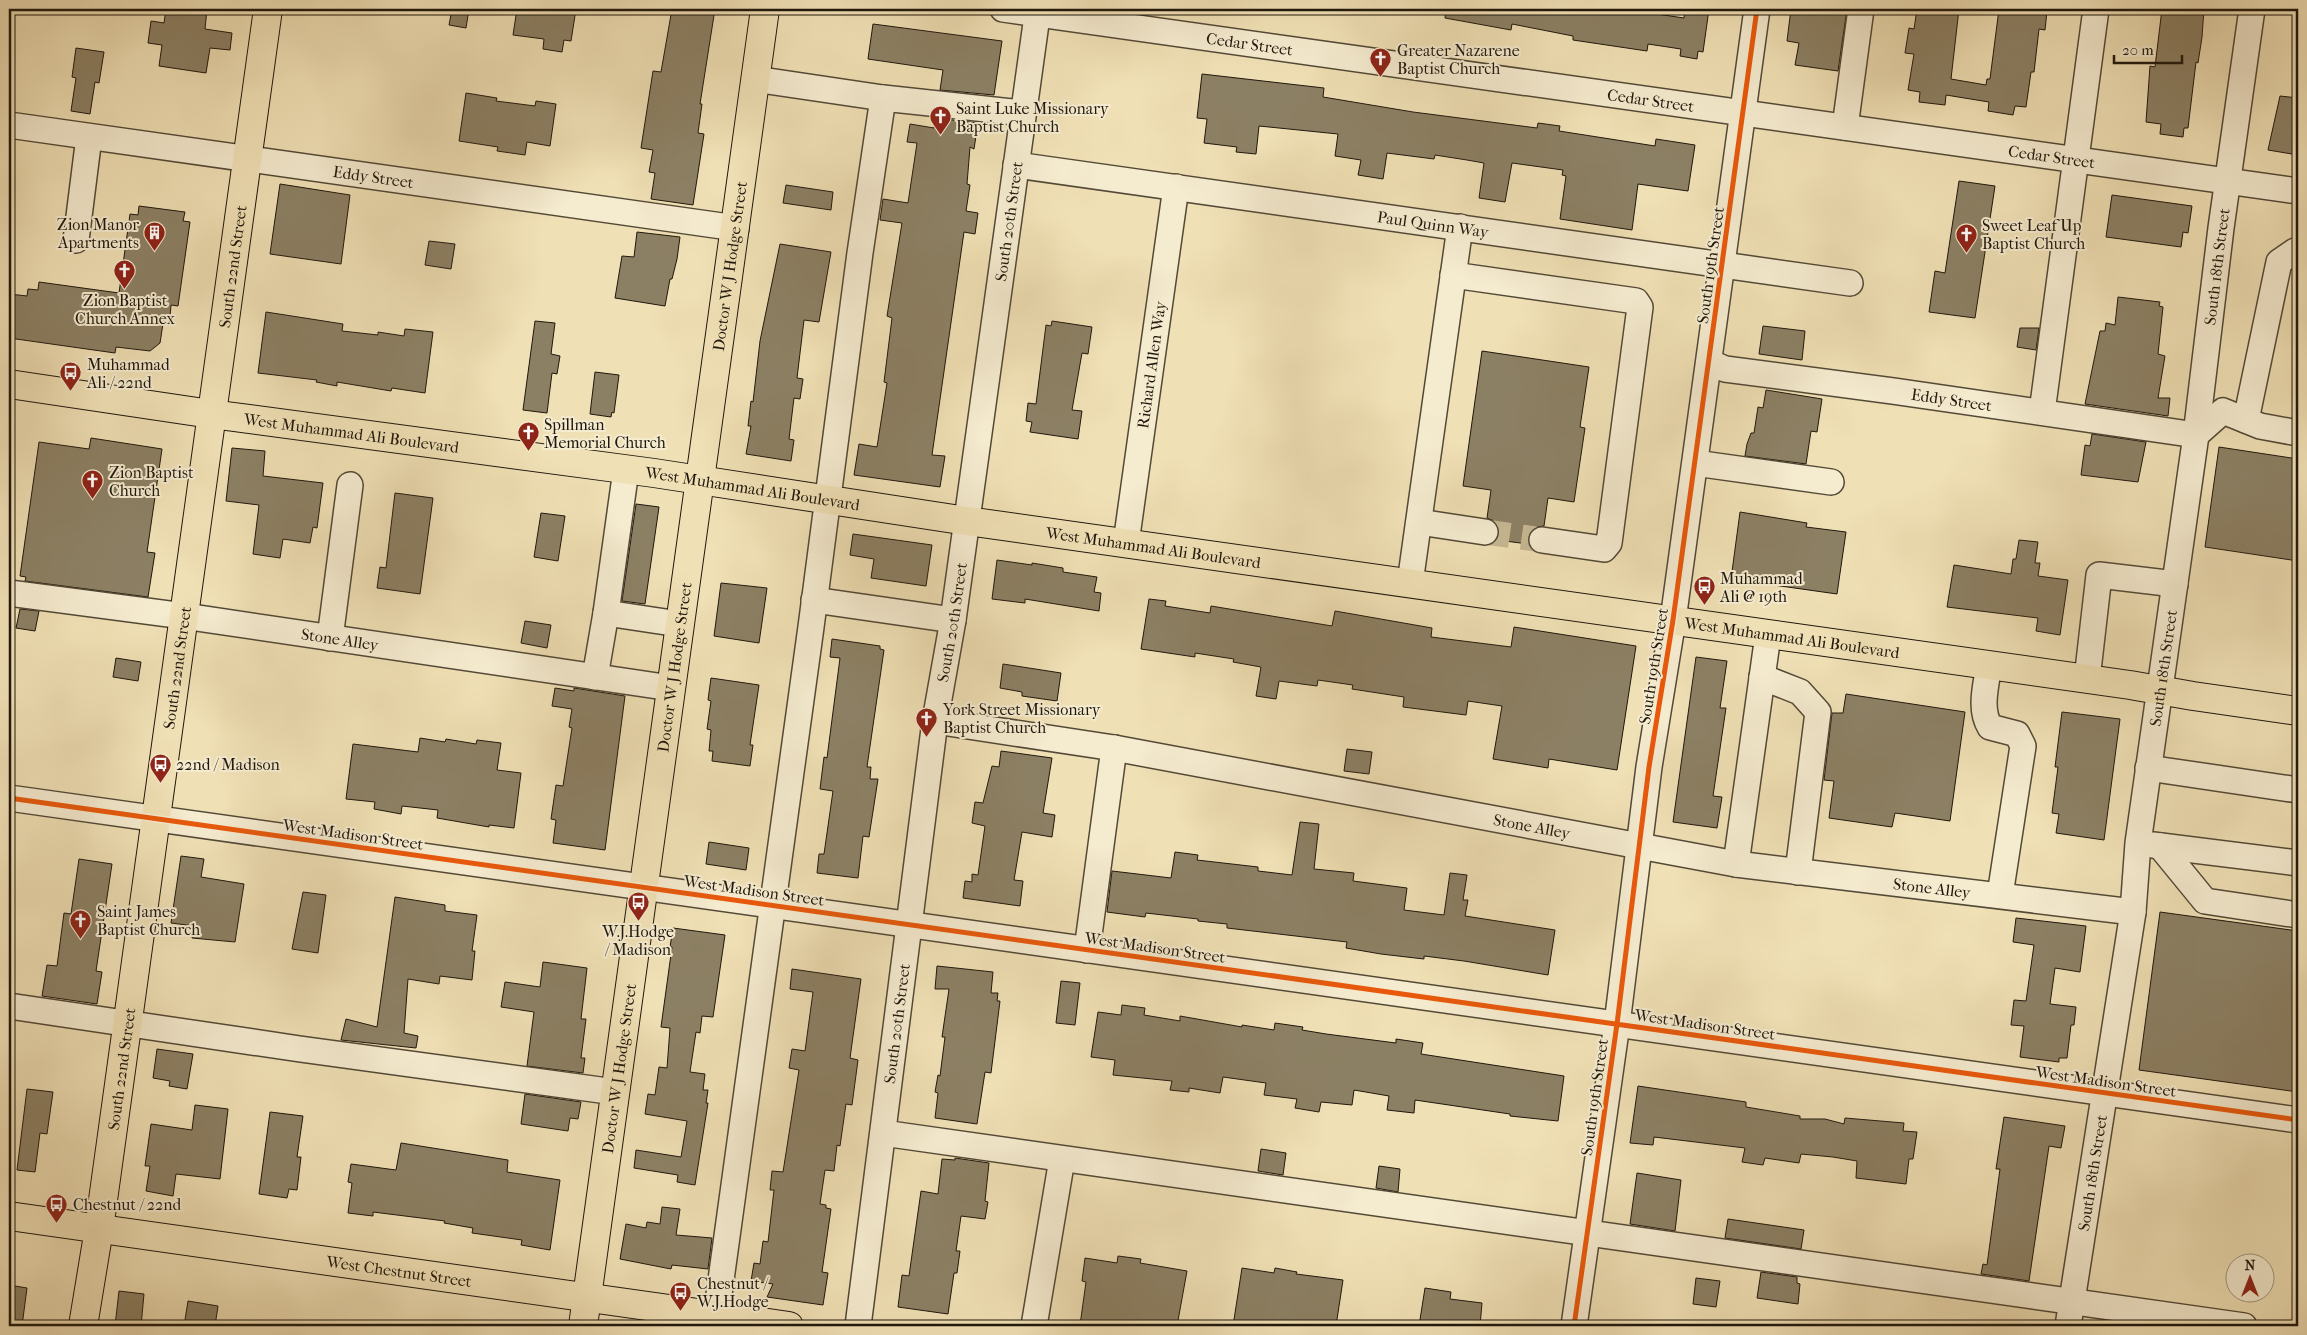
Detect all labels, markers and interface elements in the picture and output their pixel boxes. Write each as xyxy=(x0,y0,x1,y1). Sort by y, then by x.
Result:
street label: Cedar Street xyxy=(1205,29,1294,60)
scale bar xyxy=(2114,32,2182,64)
place label: Greater Nazarene Baptist Church xyxy=(1397,41,1520,78)
text: 20 m xyxy=(2122,41,2154,59)
church icon: Greater Nazarene Baptist Church xyxy=(1369,47,1393,78)
street label: Cedar Street xyxy=(1606,85,1695,116)
place label: Saint Luke Missionary Baptist Church xyxy=(956,99,1109,136)
church icon: Saint Luke Missionary Baptist Church xyxy=(928,105,952,136)
street label: Cedar Street xyxy=(2007,141,2096,172)
street label: South 20th Street xyxy=(991,160,1027,283)
street label: Eddy Street xyxy=(332,162,415,192)
street label: Doctor W J Hodge Street xyxy=(709,180,751,352)
street label: South 22nd Street xyxy=(215,204,251,329)
street label: South 19th Street xyxy=(1693,205,1728,325)
street label: Paul Quinn Way xyxy=(1376,207,1490,242)
street label: South 18th Street xyxy=(2200,207,2234,326)
place label: Zion Manor Apartments xyxy=(57,215,139,252)
place label: Sweet Leaf Up Baptist Church xyxy=(1982,216,2085,253)
building icon: Zion Manor Apartments xyxy=(143,221,167,252)
church icon: Sweet Leaf Up Baptist Church xyxy=(1954,222,1978,253)
church icon: Zion Baptist Church Annex xyxy=(113,259,137,290)
place label: Zion Baptist Church Annex xyxy=(75,291,176,328)
street label: Richard Allen Way xyxy=(1133,299,1170,430)
place label: Muhammad Ali / 22nd xyxy=(86,355,170,392)
bus stop icon: Muhammad Ali / 22nd xyxy=(59,361,83,392)
street label: Eddy Street xyxy=(1910,385,1993,415)
street label: West Muhammad Ali Boulevard xyxy=(242,409,460,457)
place label: Spillman Memorial Church xyxy=(544,415,666,452)
church icon: Spillman Memorial Church xyxy=(516,421,540,452)
place label: Zion Baptist Church xyxy=(109,463,194,500)
street label: West Muhammad Ali Boulevard xyxy=(643,463,862,515)
church icon: Zion Baptist Church xyxy=(81,469,105,500)
street label: West Muhammad Ali Boulevard xyxy=(1044,523,1262,572)
street label: South 20th Street xyxy=(933,561,971,684)
place label: Muhammad Ali @ 19th xyxy=(1719,569,1803,606)
bus stop icon: Muhammad Ali @ 19th xyxy=(1692,575,1716,606)
street label: Doctor W J Hodge Street xyxy=(653,581,696,754)
street label: South 22nd Street xyxy=(159,605,195,730)
street label: South 19th Street xyxy=(1635,606,1672,726)
street label: South 18th Street xyxy=(2146,608,2181,728)
street label: West Muhammad Ali Boulevard xyxy=(1682,613,1901,662)
street label: Stone Alley xyxy=(300,624,380,655)
place label: York Street Missionary Baptist Church xyxy=(942,700,1101,737)
church icon: York Street Missionary Baptist Church xyxy=(915,706,939,737)
bus stop icon: 22nd / Madison xyxy=(148,752,172,783)
place label: 22nd / Madison xyxy=(176,755,281,774)
street label: Stone Alley xyxy=(1492,810,1572,843)
street label: West Madison Street xyxy=(280,815,425,854)
street label: West Madison Street xyxy=(681,871,826,910)
street label: Stone Alley xyxy=(1892,874,1972,902)
bus stop icon: W.J.Hodge / Madison xyxy=(626,890,650,921)
place label: Saint James Baptist Church xyxy=(97,902,200,939)
church icon: Saint James Baptist Church xyxy=(69,908,93,939)
place label: W.J.Hodge / Madison xyxy=(601,922,674,959)
street label: West Madison Street xyxy=(1082,928,1227,967)
street label: South 20th Street xyxy=(880,962,914,1085)
street label: Doctor W J Hodge Street xyxy=(598,982,640,1155)
street label: West Madison Street xyxy=(1632,1005,1777,1044)
street label: South 22nd Street xyxy=(104,1006,140,1131)
street label: South 19th Street xyxy=(1577,1037,1612,1157)
street label: West Madison Street xyxy=(2033,1062,2178,1101)
street label: South 18th Street xyxy=(2074,1113,2111,1232)
bus stop icon: Chestnut / 22nd xyxy=(45,1192,69,1223)
place label: Chestnut / 22nd xyxy=(73,1195,181,1214)
street label: West Chestnut Street xyxy=(324,1252,473,1291)
north arrow xyxy=(2224,1252,2274,1302)
text: N xyxy=(2245,1257,2256,1274)
place label: Chestnut / W.J.Hodge xyxy=(696,1274,769,1311)
bus stop icon: Chestnut / W.J.Hodge xyxy=(669,1280,693,1311)

